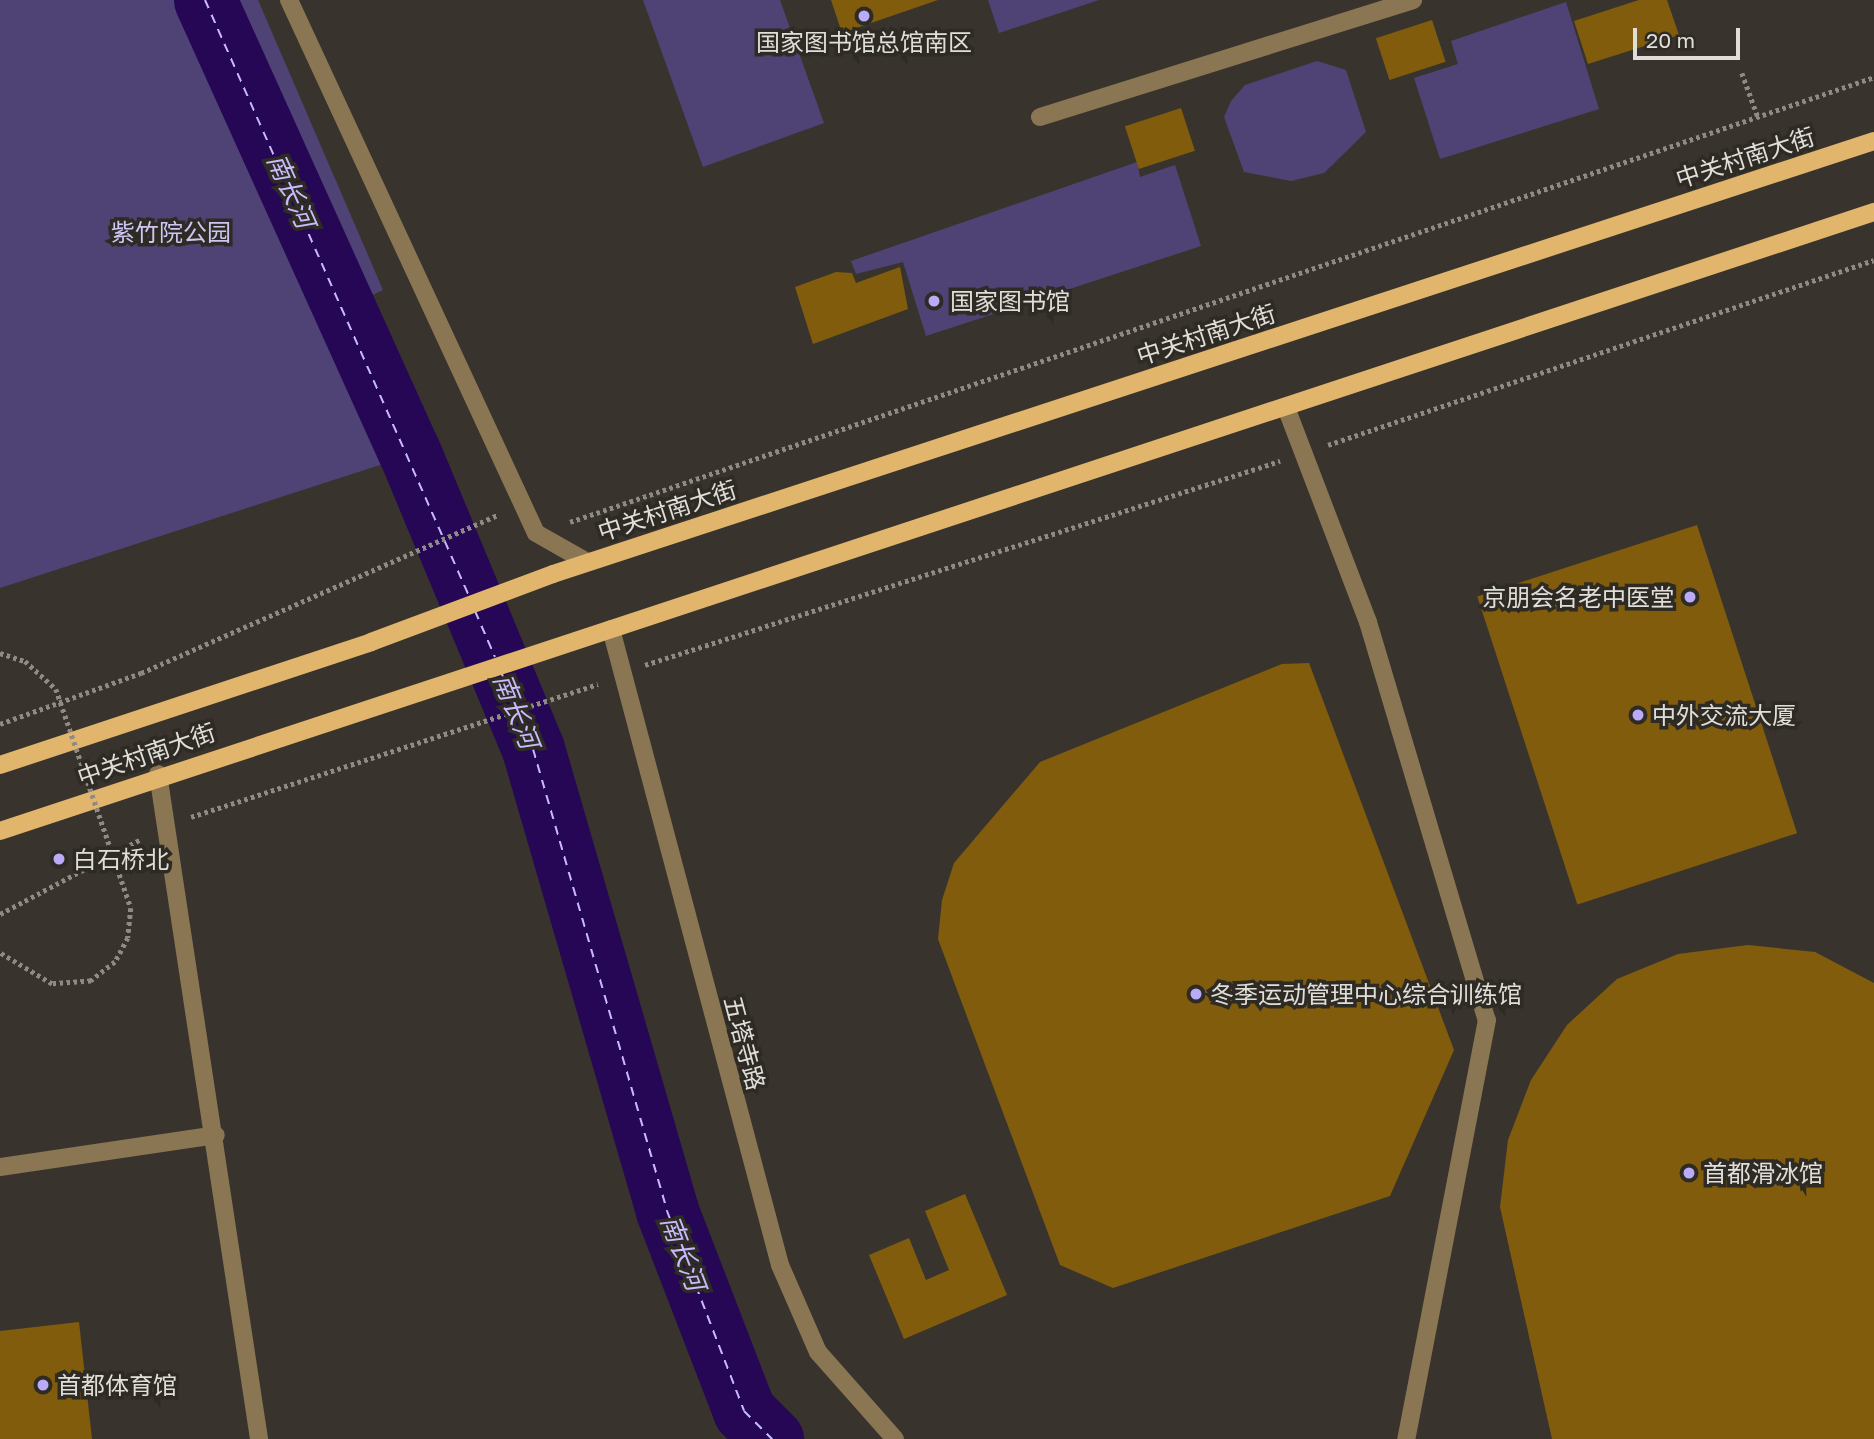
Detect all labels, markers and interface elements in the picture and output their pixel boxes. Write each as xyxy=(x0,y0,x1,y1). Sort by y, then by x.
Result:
marker: 国家图书馆总馆南区 xyxy=(856,8,872,24)
scale bar xyxy=(1636,14,1743,58)
text: 20 m xyxy=(1646,27,1695,53)
place label: 国家图书馆总馆南区 xyxy=(756,28,972,56)
street label: 中关村南大街 xyxy=(1672,121,1818,193)
water label: 南长河 xyxy=(261,149,321,233)
park label: 紫竹院公园 xyxy=(111,218,231,246)
place label: 国家图书馆 xyxy=(950,287,1070,315)
marker: 国家图书馆 xyxy=(924,291,944,311)
street label: 中关村南大街 xyxy=(1133,298,1279,370)
street label: 中关村南大街 xyxy=(594,474,740,546)
place label: 京朋会名老中医堂 xyxy=(1482,583,1674,611)
marker: 京朋会名老中医堂 xyxy=(1680,587,1700,607)
water label: 南长河 xyxy=(487,669,545,753)
place label: 中外交流大厦 xyxy=(1652,701,1796,729)
marker: 中外交流大厦 xyxy=(1630,707,1646,723)
street label: 中关村南大街 xyxy=(73,717,219,791)
place label: 白石桥北 xyxy=(73,845,169,873)
marker: 白石桥北 xyxy=(51,851,67,867)
place label: 冬季运动管理中心综合训练馆 xyxy=(1210,980,1522,1008)
marker: 冬季运动管理中心综合训练馆 xyxy=(1188,986,1204,1002)
street label: 五塔寺路 xyxy=(719,993,771,1093)
place label: 首都滑冰馆 xyxy=(1703,1159,1823,1187)
marker: 首都滑冰馆 xyxy=(1681,1165,1697,1181)
water label: 南长河 xyxy=(654,1211,712,1295)
place label: 首都体育馆 xyxy=(57,1371,177,1399)
marker: 首都体育馆 xyxy=(35,1377,51,1393)

